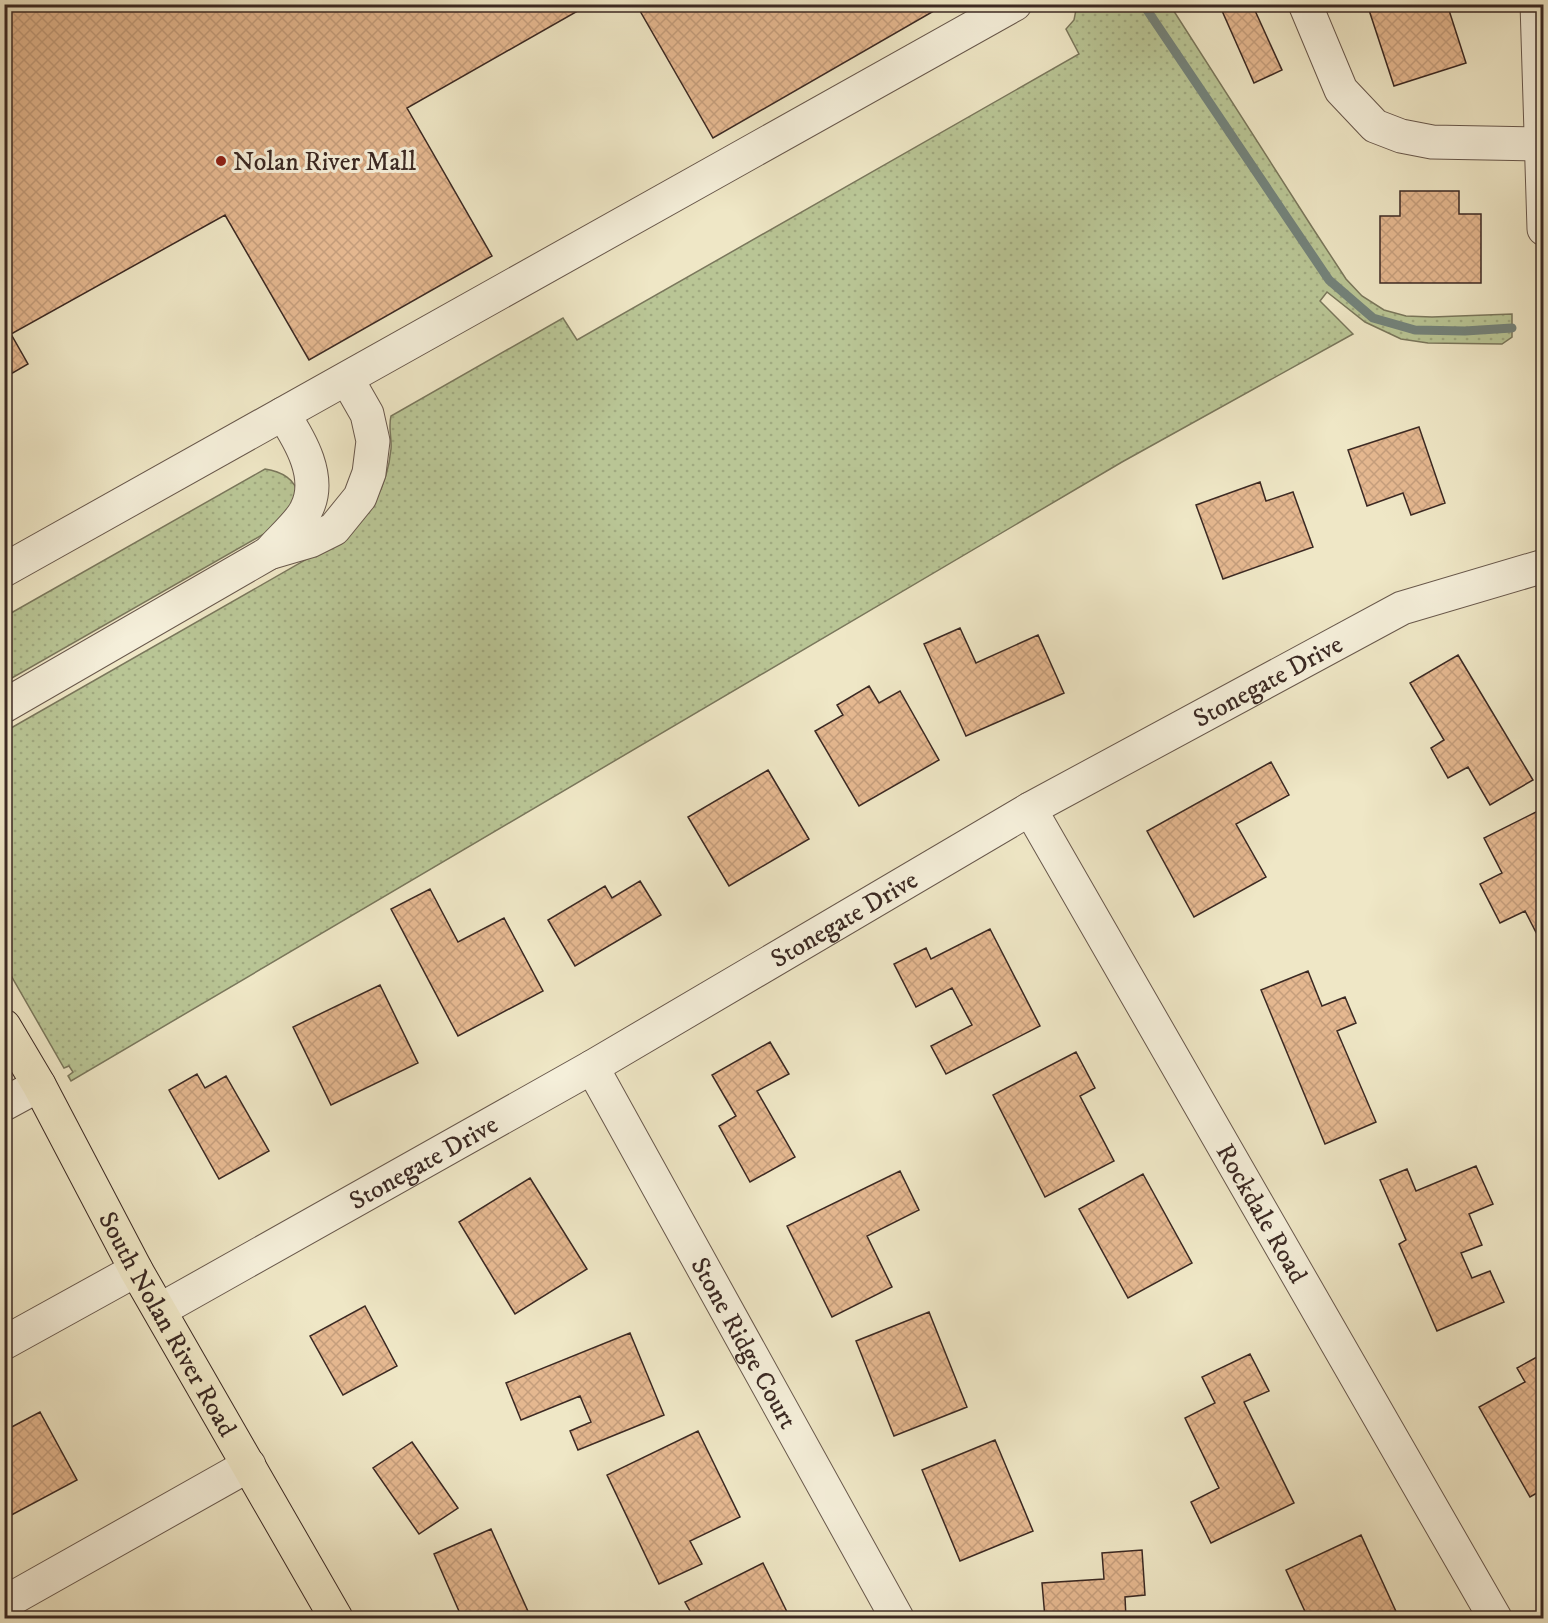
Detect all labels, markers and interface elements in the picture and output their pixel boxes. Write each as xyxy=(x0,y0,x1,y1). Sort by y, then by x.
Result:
place label: Nolan River Mall xyxy=(233,146,416,179)
marker: Nolan River Mall xyxy=(214,154,228,168)
street label: Stonegate Drive xyxy=(1188,628,1349,736)
street label: Stonegate Drive xyxy=(765,864,924,976)
street label: Stonegate Drive xyxy=(344,1108,504,1218)
street label: Rockdale Road xyxy=(1208,1138,1314,1289)
street label: South Nolan River Road xyxy=(90,1206,243,1443)
street label: Stone Ridge Court xyxy=(683,1252,804,1435)

